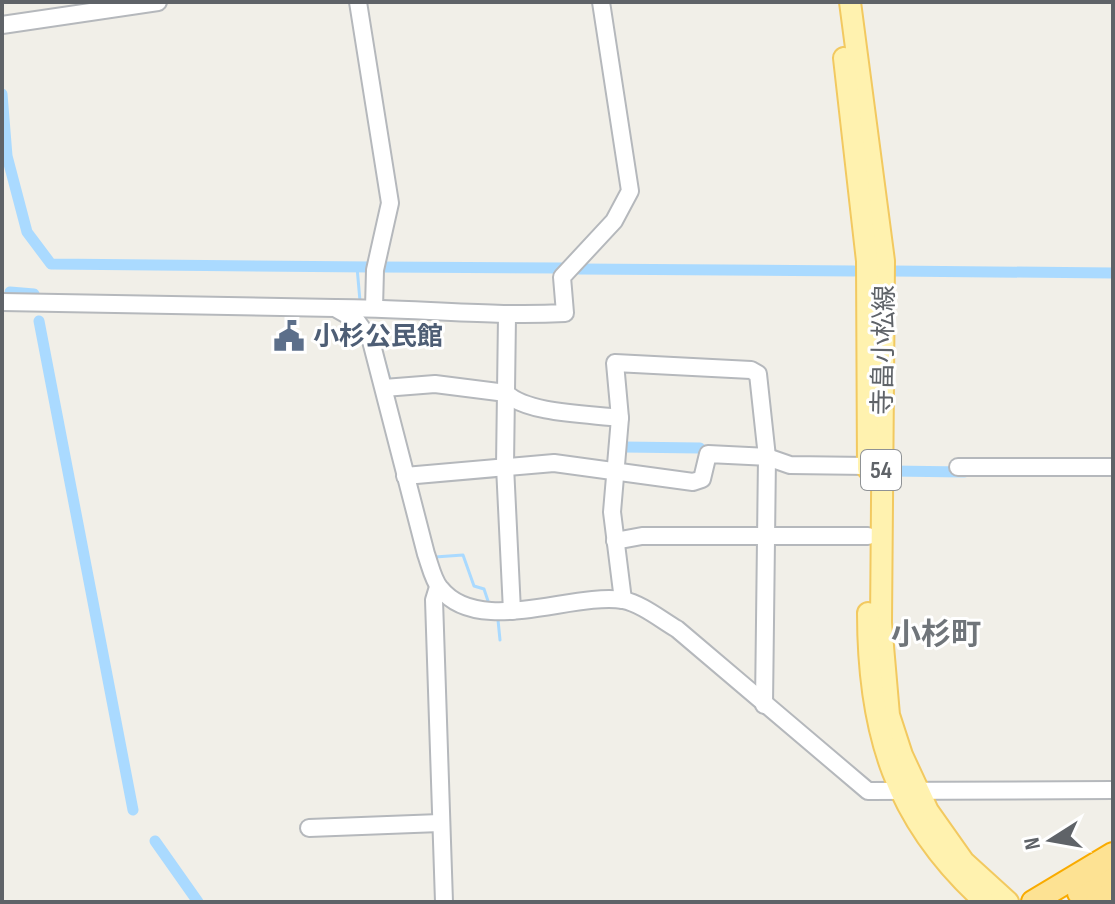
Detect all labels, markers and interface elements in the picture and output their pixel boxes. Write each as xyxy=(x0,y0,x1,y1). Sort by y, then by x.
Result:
street label: 寺畠小松線 xyxy=(868,285,901,415)
public building icon: 小杉公民館 xyxy=(272,319,306,353)
place label: 小杉公民館 xyxy=(313,322,443,353)
road number: 54 xyxy=(861,450,901,490)
district label: 小杉町 xyxy=(891,617,981,653)
north arrow xyxy=(1011,800,1091,880)
text: N xyxy=(1018,835,1047,852)

